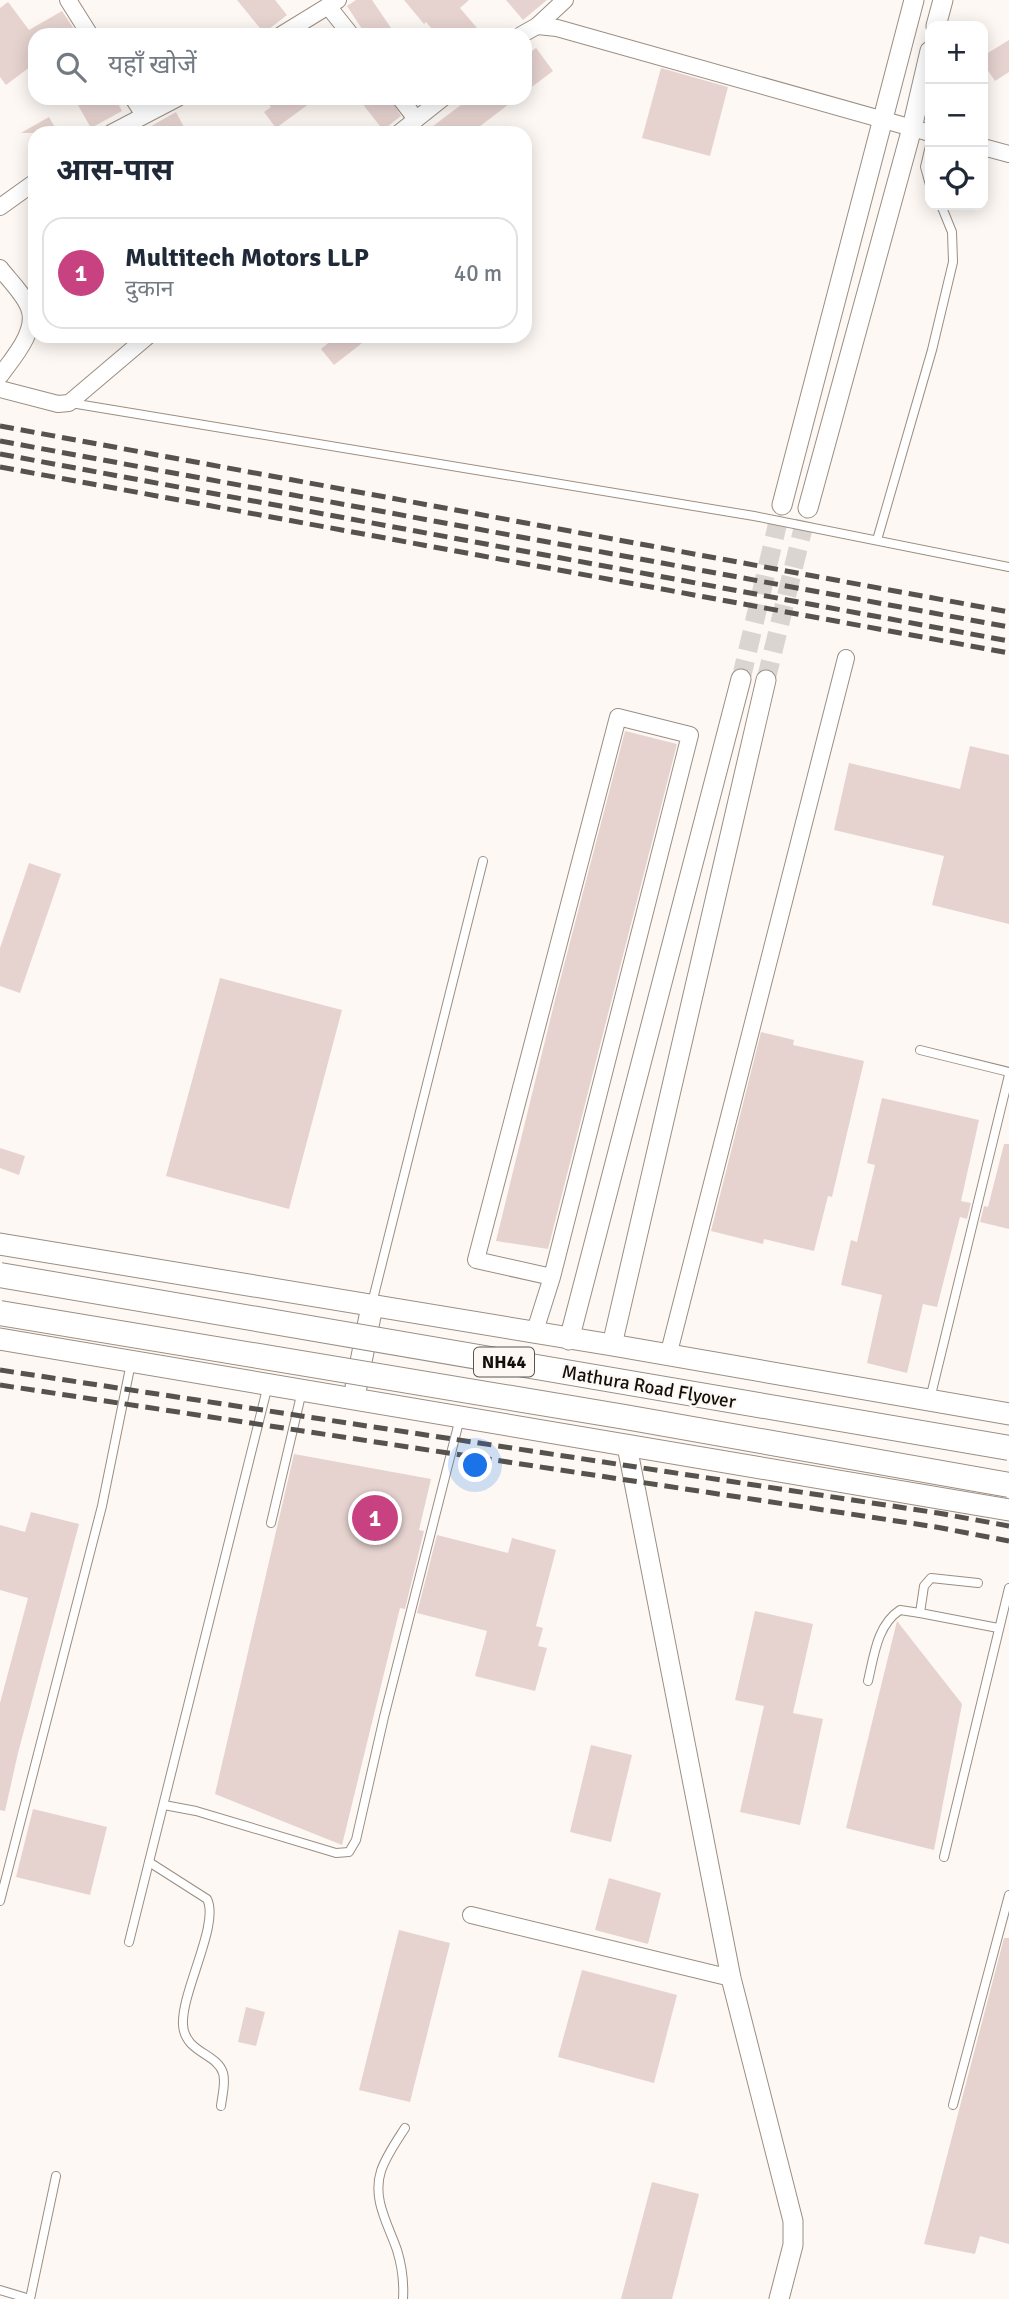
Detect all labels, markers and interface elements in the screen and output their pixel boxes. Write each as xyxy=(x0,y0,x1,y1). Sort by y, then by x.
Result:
map controls xyxy=(925,21,988,210)
button: + xyxy=(925,21,988,84)
search box xyxy=(28,28,532,105)
icon: search xyxy=(52,48,90,86)
text: यहाँ खोजें xyxy=(108,49,197,81)
button: − xyxy=(925,84,988,147)
button: locate xyxy=(925,147,988,210)
text: आस-पास xyxy=(56,152,173,189)
text: Multitech Motors LLP xyxy=(125,242,369,274)
text: 1 xyxy=(75,259,87,288)
text: 40 m xyxy=(454,259,502,288)
text: दुकान xyxy=(125,274,174,303)
road number: NH44 xyxy=(474,1348,534,1377)
street label: Mathura Road Flyover xyxy=(560,1360,738,1414)
your location xyxy=(458,1448,492,1482)
pin: 1 xyxy=(352,1492,398,1544)

